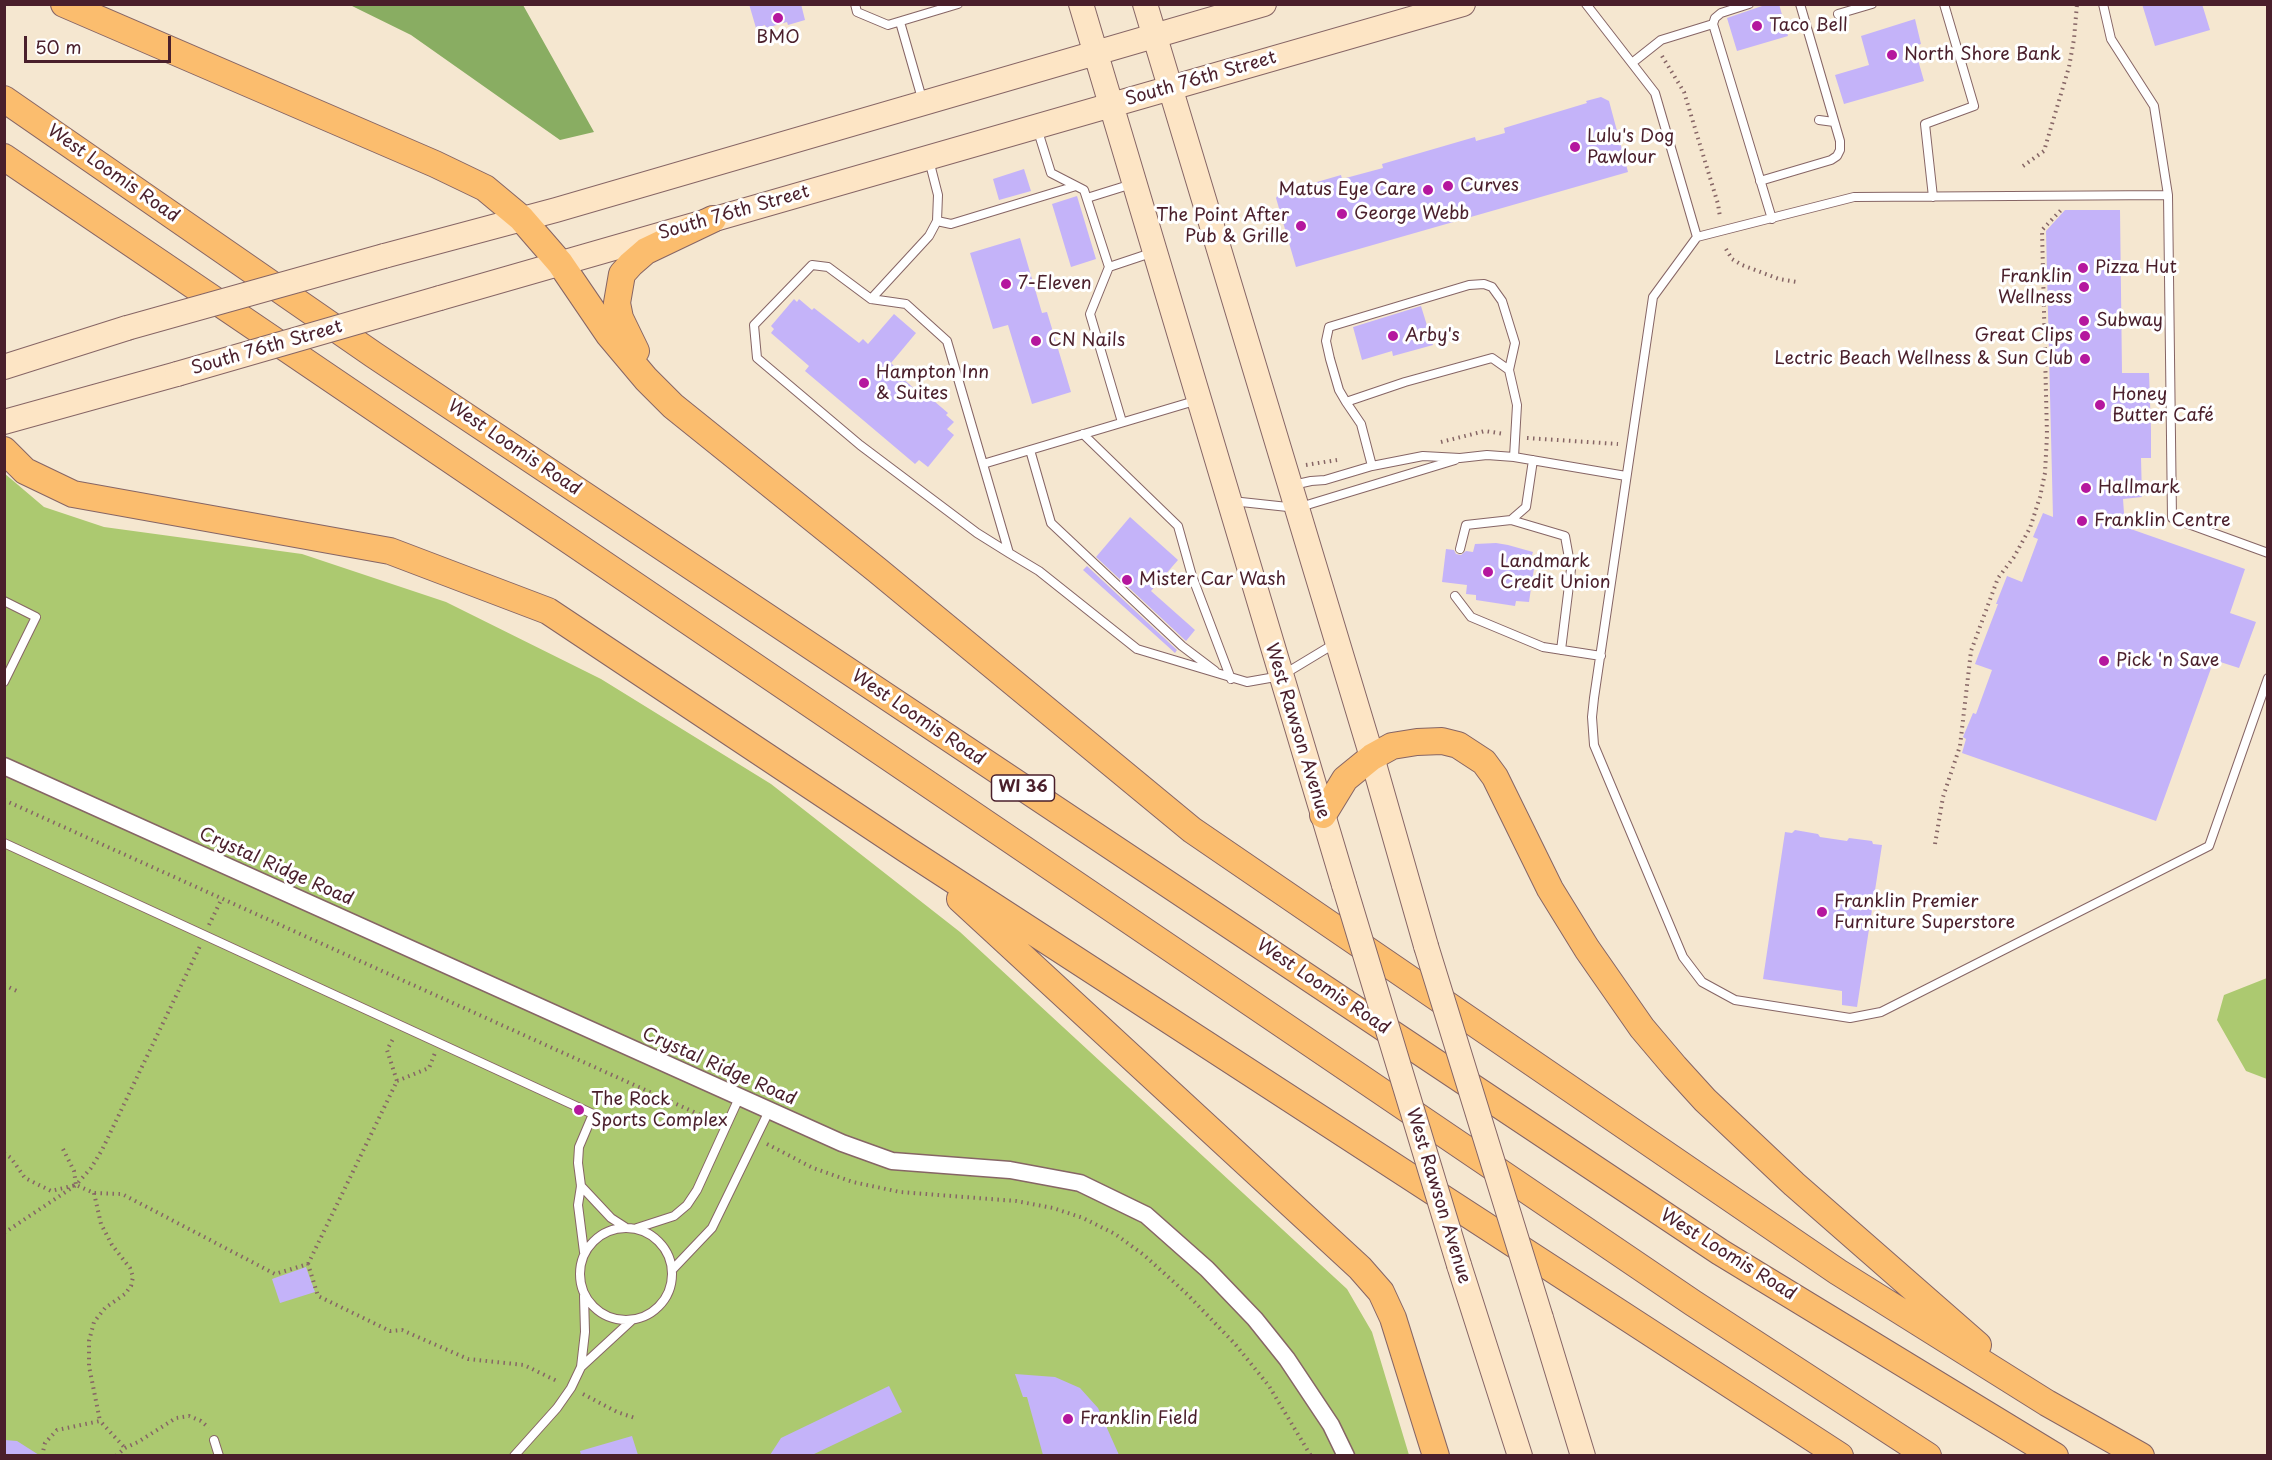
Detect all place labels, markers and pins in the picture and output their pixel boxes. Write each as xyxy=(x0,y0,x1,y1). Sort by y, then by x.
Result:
marker: BMO xyxy=(771,11,785,25)
place label: Taco Bell xyxy=(1769,15,1848,37)
marker: Taco Bell xyxy=(1750,19,1764,33)
place label: BMO xyxy=(756,27,800,49)
place label: North Shore Bank xyxy=(1904,44,2061,66)
marker: North Shore Bank xyxy=(1885,48,1899,62)
place label: Lulu's Dog Pawlour xyxy=(1587,126,1674,168)
marker: Lulu's Dog Pawlour xyxy=(1568,140,1582,154)
place label: Curves xyxy=(1460,175,1519,197)
place label: Matus Eye Care xyxy=(1278,179,1416,201)
marker: Curves xyxy=(1441,179,1455,193)
marker: Matus Eye Care xyxy=(1421,183,1435,197)
place label: George Webb xyxy=(1354,203,1469,225)
place label: The Point After Pub & Grille xyxy=(1156,205,1289,248)
marker: George Webb xyxy=(1335,207,1349,221)
marker: The Point After Pub & Grille xyxy=(1294,219,1308,233)
place label: Pizza Hut xyxy=(2095,257,2177,279)
marker: Pizza Hut xyxy=(2076,261,2090,275)
place label: Franklin Wellness xyxy=(1998,266,2072,308)
place label: 7-Eleven xyxy=(1018,273,1092,295)
marker: 7-Eleven xyxy=(999,277,1013,291)
marker: Franklin Wellness xyxy=(2077,280,2091,294)
place label: Subway xyxy=(2096,310,2163,332)
marker: Subway xyxy=(2077,314,2091,328)
place label: Arby's xyxy=(1405,325,1460,347)
place label: Great Clips xyxy=(1974,325,2073,347)
marker: Arby's xyxy=(1386,329,1400,343)
marker: Great Clips xyxy=(2078,329,2092,343)
place label: CN Nails xyxy=(1048,330,1125,352)
marker: CN Nails xyxy=(1029,334,1043,348)
place label: Lectric Beach Wellness & Sun Club xyxy=(1774,348,2073,370)
marker: Lectric Beach Wellness & Sun Club xyxy=(2078,352,2092,366)
place label: Hampton Inn & Suites xyxy=(876,362,989,404)
marker: Hampton Inn & Suites xyxy=(857,376,871,390)
place label: Honey Butter Café xyxy=(2112,384,2214,426)
marker: Honey Butter Café xyxy=(2093,398,2107,412)
place label: Hallmark xyxy=(2098,477,2180,499)
marker: Hallmark xyxy=(2079,481,2093,495)
place label: Franklin Centre xyxy=(2094,510,2231,532)
marker: Franklin Centre xyxy=(2075,514,2089,528)
place label: Landmark Credit Union xyxy=(1500,551,1610,594)
marker: Landmark Credit Union xyxy=(1481,565,1495,579)
place label: Mister Car Wash xyxy=(1139,569,1286,591)
marker: Mister Car Wash xyxy=(1120,573,1134,587)
place label: Pick 'n Save xyxy=(2116,650,2219,672)
marker: Pick 'n Save xyxy=(2097,654,2111,668)
place label: Franklin Premier Furniture Superstore xyxy=(1834,891,2015,934)
marker: Franklin Premier Furniture Superstore xyxy=(1815,905,1829,919)
place label: The Rock Sports Complex xyxy=(591,1089,728,1132)
marker: The Rock Sports Complex xyxy=(572,1103,586,1117)
place label: Franklin Field xyxy=(1080,1408,1198,1430)
marker: Franklin Field xyxy=(1061,1412,1075,1426)

